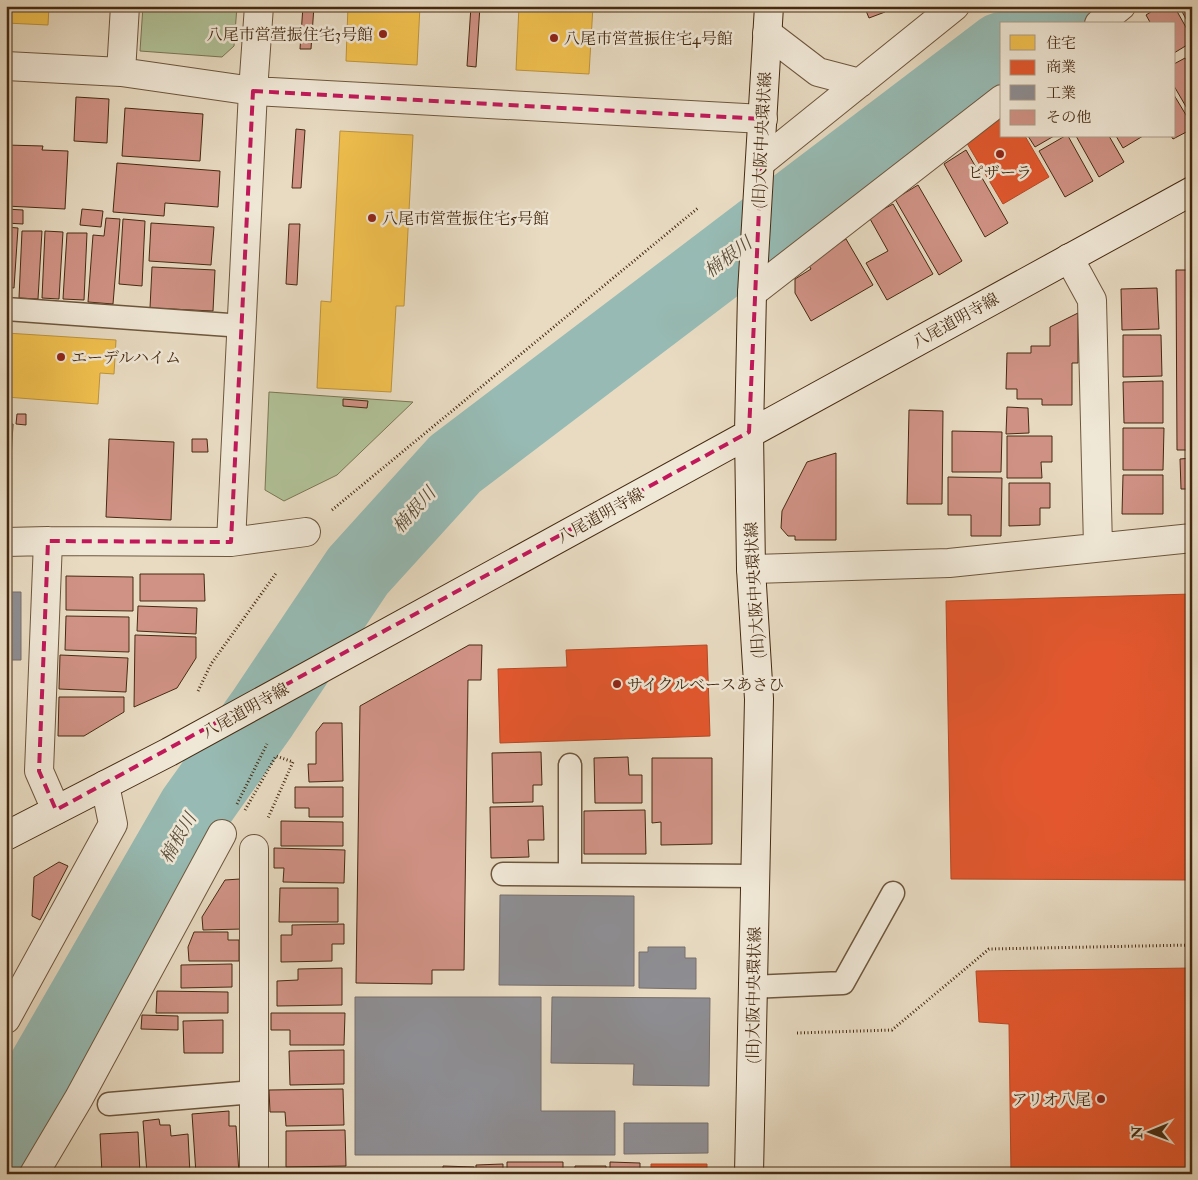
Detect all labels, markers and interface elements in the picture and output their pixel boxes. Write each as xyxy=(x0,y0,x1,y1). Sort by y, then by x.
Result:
legend xyxy=(1000,22,1176,138)
place label: 八尾市営萱振住宅3号館 xyxy=(207,25,373,45)
marker: 八尾市営萱振住宅3号館 xyxy=(377,28,389,40)
place label: 八尾市営萱振住宅4号館 xyxy=(564,29,733,49)
marker: 八尾市営萱振住宅4号館 xyxy=(548,32,560,44)
text: 住宅 xyxy=(1046,34,1076,53)
text: 商業 xyxy=(1046,58,1076,77)
street label: (旧)大阪中央環状線 xyxy=(748,71,776,209)
text: 工業 xyxy=(1046,84,1076,103)
text: その他 xyxy=(1046,108,1091,127)
marker: ピザーラ xyxy=(994,148,1006,160)
place label: ピザーラ xyxy=(968,163,1032,183)
place label: 八尾市営萱振住宅5号館 xyxy=(382,209,549,229)
marker: 八尾市営萱振住宅5号館 xyxy=(366,212,378,224)
water label: 楠根川 xyxy=(700,231,758,283)
street label: 八尾道明寺線 xyxy=(909,289,1002,353)
place label: エーデルハイム xyxy=(71,348,181,368)
marker: エーデルハイム xyxy=(55,351,67,363)
water label: 楠根川 xyxy=(388,481,442,538)
street label: 八尾道明寺線 xyxy=(554,484,647,548)
street label: (旧)大阪中央環状線 xyxy=(741,521,769,659)
place label: サイクルベースあさひ xyxy=(627,675,784,695)
marker: サイクルベースあさひ xyxy=(611,678,623,690)
street label: 八尾道明寺線 xyxy=(199,679,292,743)
water label: 楠根川 xyxy=(155,807,203,867)
street label: (旧)大阪中央環状線 xyxy=(743,926,765,1064)
place label: アリオ八尾 xyxy=(1012,1090,1091,1110)
marker: アリオ八尾 xyxy=(1095,1093,1107,1105)
north arrow xyxy=(1126,1108,1176,1158)
text: N xyxy=(1129,1125,1146,1140)

